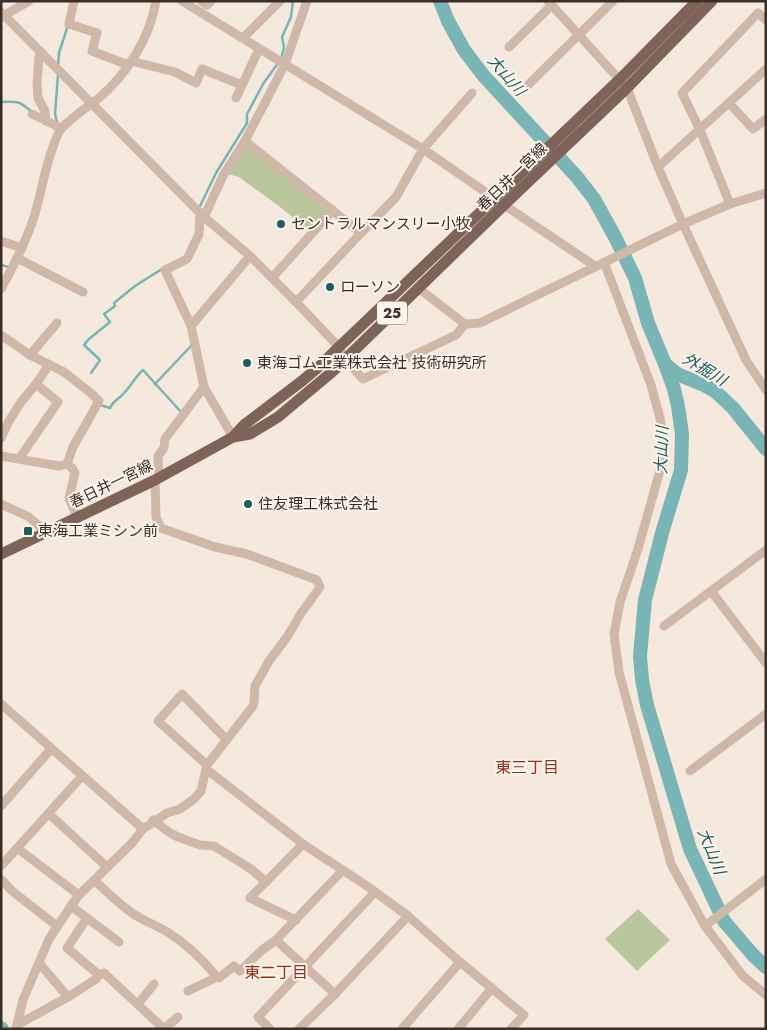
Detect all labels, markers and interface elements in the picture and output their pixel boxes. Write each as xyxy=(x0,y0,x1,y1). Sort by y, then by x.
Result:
water label: 大山川 xyxy=(482,50,532,102)
street label: 春日井一宮線 xyxy=(472,138,552,216)
place label: セントラルマンスリー小牧 xyxy=(291,213,471,235)
marker: セントラルマンスリー小牧 xyxy=(275,218,287,230)
place label: ローソン xyxy=(340,276,400,298)
marker: ローソン xyxy=(324,281,336,293)
road number: 25 xyxy=(377,302,407,324)
water label: 外掘川 xyxy=(678,347,733,393)
place label: 東海ゴム工業株式会社 技術研究所 xyxy=(257,352,487,374)
marker: 東海ゴム工業株式会社 技術研究所 xyxy=(241,357,253,369)
water label: 大山川 xyxy=(649,424,674,474)
street label: 春日井一宮線 xyxy=(66,454,156,514)
place label: 住友理工株式会社 xyxy=(258,493,378,515)
marker: 住友理工株式会社 xyxy=(242,498,254,510)
place label: 東海工業ミシン前 xyxy=(38,520,158,542)
marker: 東海工業ミシン前 xyxy=(22,525,34,537)
district label: 東三丁目 xyxy=(495,756,559,779)
water label: 大山川 xyxy=(692,825,732,880)
district label: 東二丁目 xyxy=(244,961,308,984)

